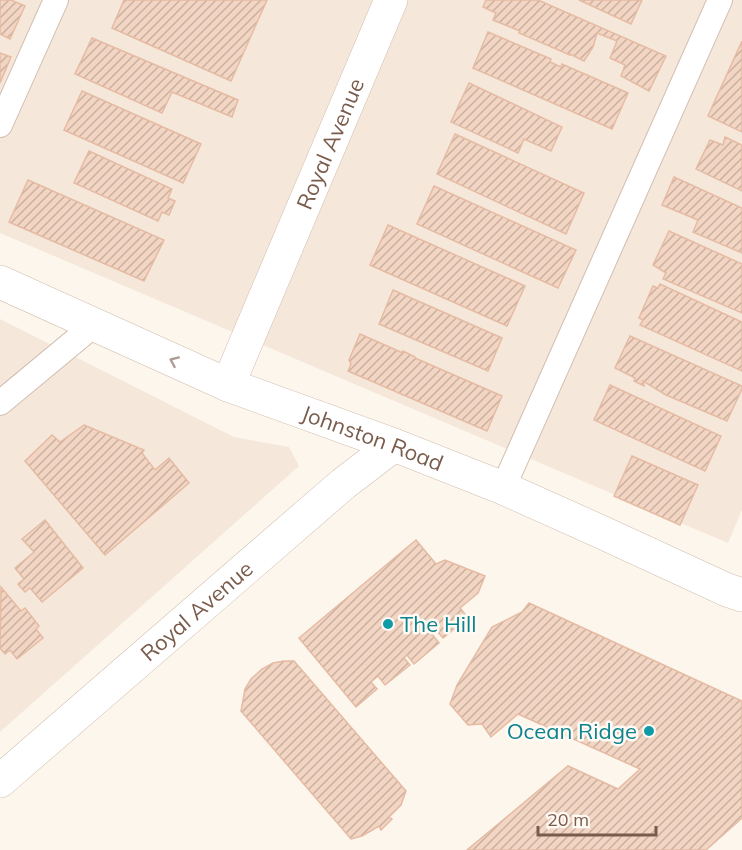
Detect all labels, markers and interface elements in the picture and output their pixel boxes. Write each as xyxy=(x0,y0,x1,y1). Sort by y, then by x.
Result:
street label: Royal Avenue xyxy=(290,74,370,214)
one-way arrow xyxy=(170,356,181,368)
street label: Johnston Road xyxy=(298,399,447,477)
street label: Royal Avenue xyxy=(135,554,259,667)
place label: The Hill xyxy=(400,610,476,638)
marker: The Hill xyxy=(381,617,395,631)
place label: Ocean Ridge xyxy=(507,717,637,745)
marker: Ocean Ridge xyxy=(642,724,656,738)
scale bar xyxy=(538,799,656,837)
text: 20 m xyxy=(547,808,589,831)

